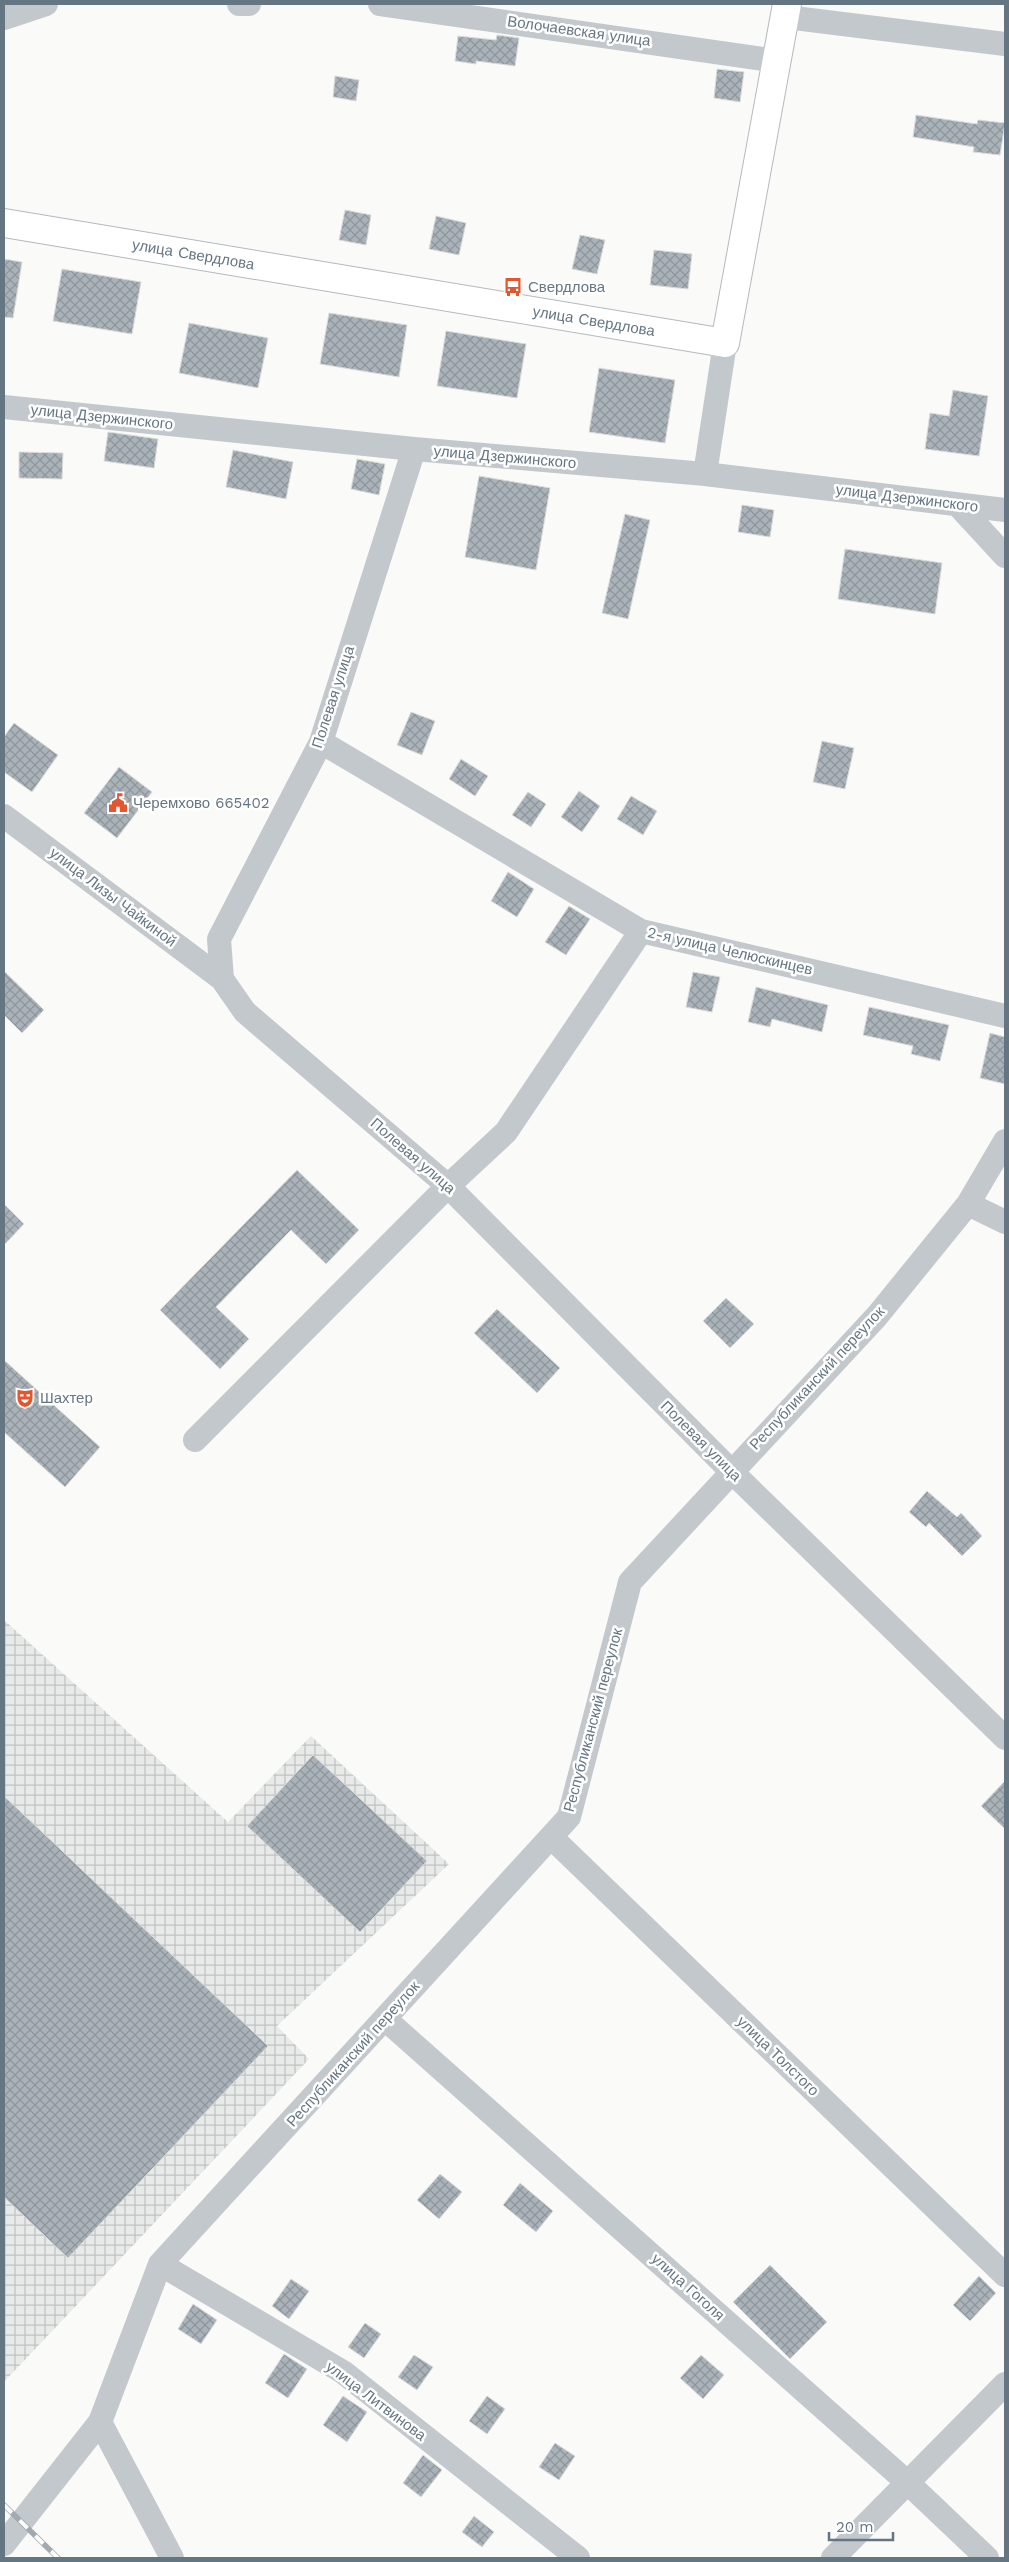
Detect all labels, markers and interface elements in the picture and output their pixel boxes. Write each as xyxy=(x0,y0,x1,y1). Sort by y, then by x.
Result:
street label: Волочаевская улица xyxy=(506,12,652,50)
street label: улица Свердлова xyxy=(131,235,256,274)
bus stop icon: Свердлова xyxy=(502,276,524,298)
place label: Свердлова xyxy=(528,278,606,296)
street label: улица Свердлова xyxy=(531,302,657,340)
street label: улица Дзержинского xyxy=(30,401,174,433)
street label: улица Дзержинского xyxy=(433,442,577,472)
street label: улица Дзержинского xyxy=(835,480,979,516)
street label: Полевая улица xyxy=(308,643,358,750)
public building icon: Черемхово 665402 xyxy=(107,792,129,814)
place label: Черемхово 665402 xyxy=(133,794,269,812)
street label: улица Лизы Чайкиной xyxy=(46,843,180,951)
street label: 2-я улица Челюскинцев xyxy=(646,923,814,979)
street label: Полевая улица xyxy=(367,1114,460,1198)
street label: Республиканский переулок xyxy=(746,1302,888,1453)
theatre icon: Шахтер xyxy=(14,1387,36,1409)
place label: Шахтер xyxy=(40,1389,93,1407)
street label: Полевая улица xyxy=(657,1397,745,1485)
street label: Республиканский переулок xyxy=(560,1626,626,1814)
street label: Республиканский переулок xyxy=(283,1977,423,2130)
street label: улица Толстого xyxy=(733,2012,823,2100)
street label: улица Гоголя xyxy=(648,2250,728,2324)
street label: улица Литвинова xyxy=(322,2358,430,2445)
scale bar xyxy=(829,2510,893,2542)
text: 20 m xyxy=(836,2518,874,2536)

